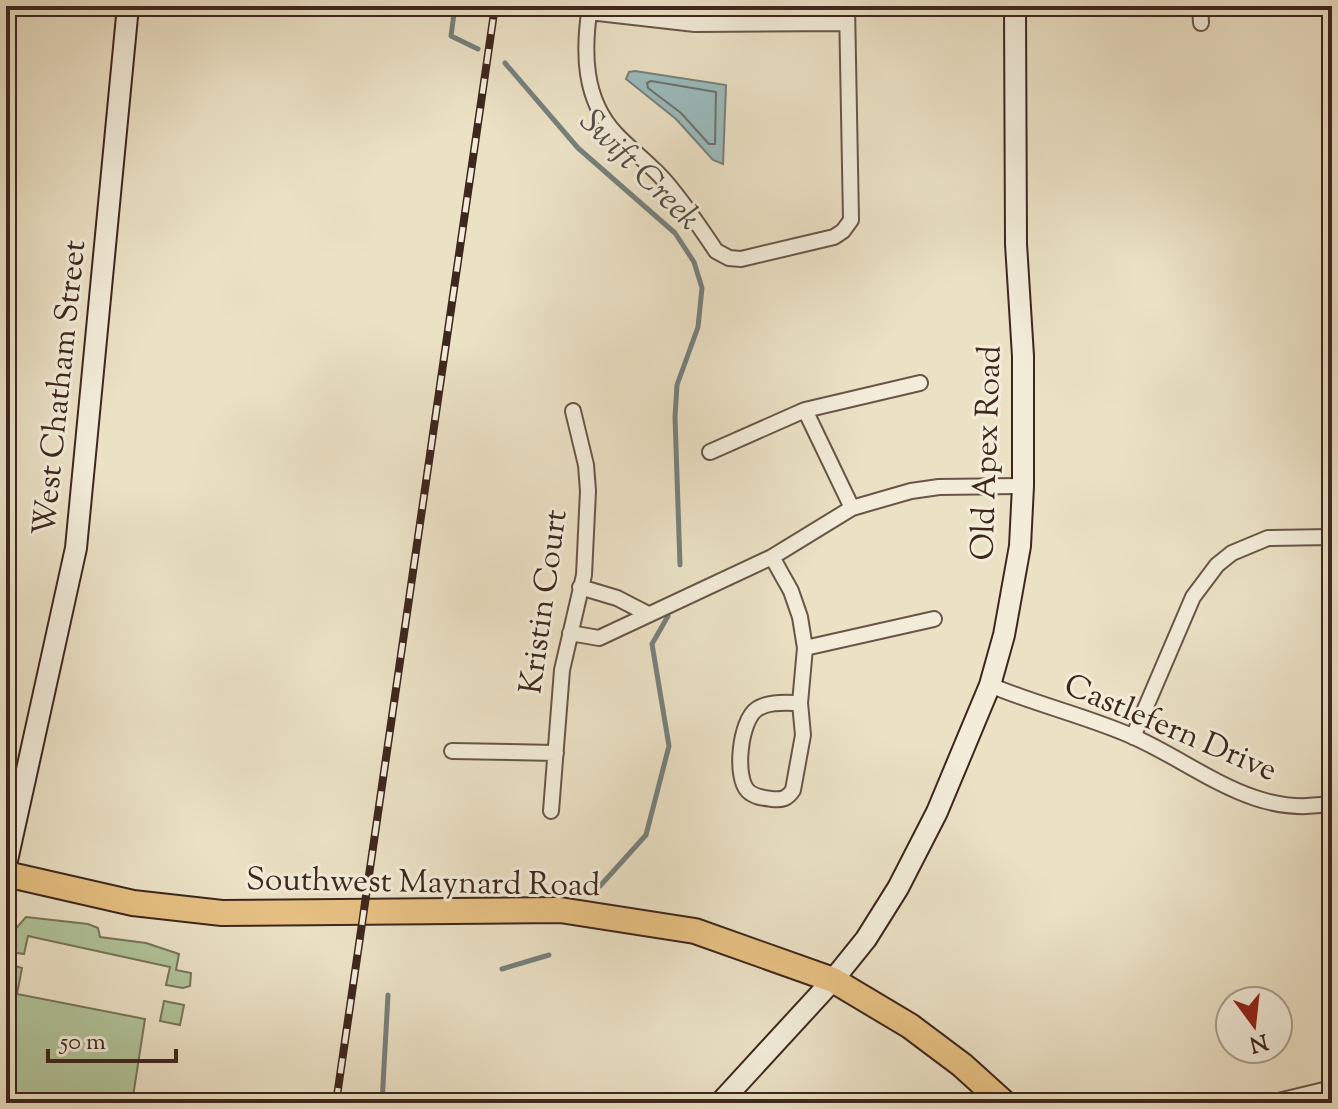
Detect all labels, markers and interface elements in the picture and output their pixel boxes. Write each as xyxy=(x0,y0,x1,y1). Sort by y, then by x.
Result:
water label: Swift Creek xyxy=(567,99,711,243)
street label: West Chatham Street xyxy=(23,238,99,538)
street label: Old Apex Road xyxy=(961,345,1015,561)
street label: Kristin Court xyxy=(509,507,581,697)
street label: Castlefern Drive xyxy=(1056,663,1284,795)
street label: Southwest Maynard Road xyxy=(245,858,601,910)
north arrow xyxy=(1214,985,1294,1065)
scale bar xyxy=(48,1013,176,1063)
text: N xyxy=(1245,1024,1271,1059)
text: 50 m xyxy=(58,1026,106,1060)

